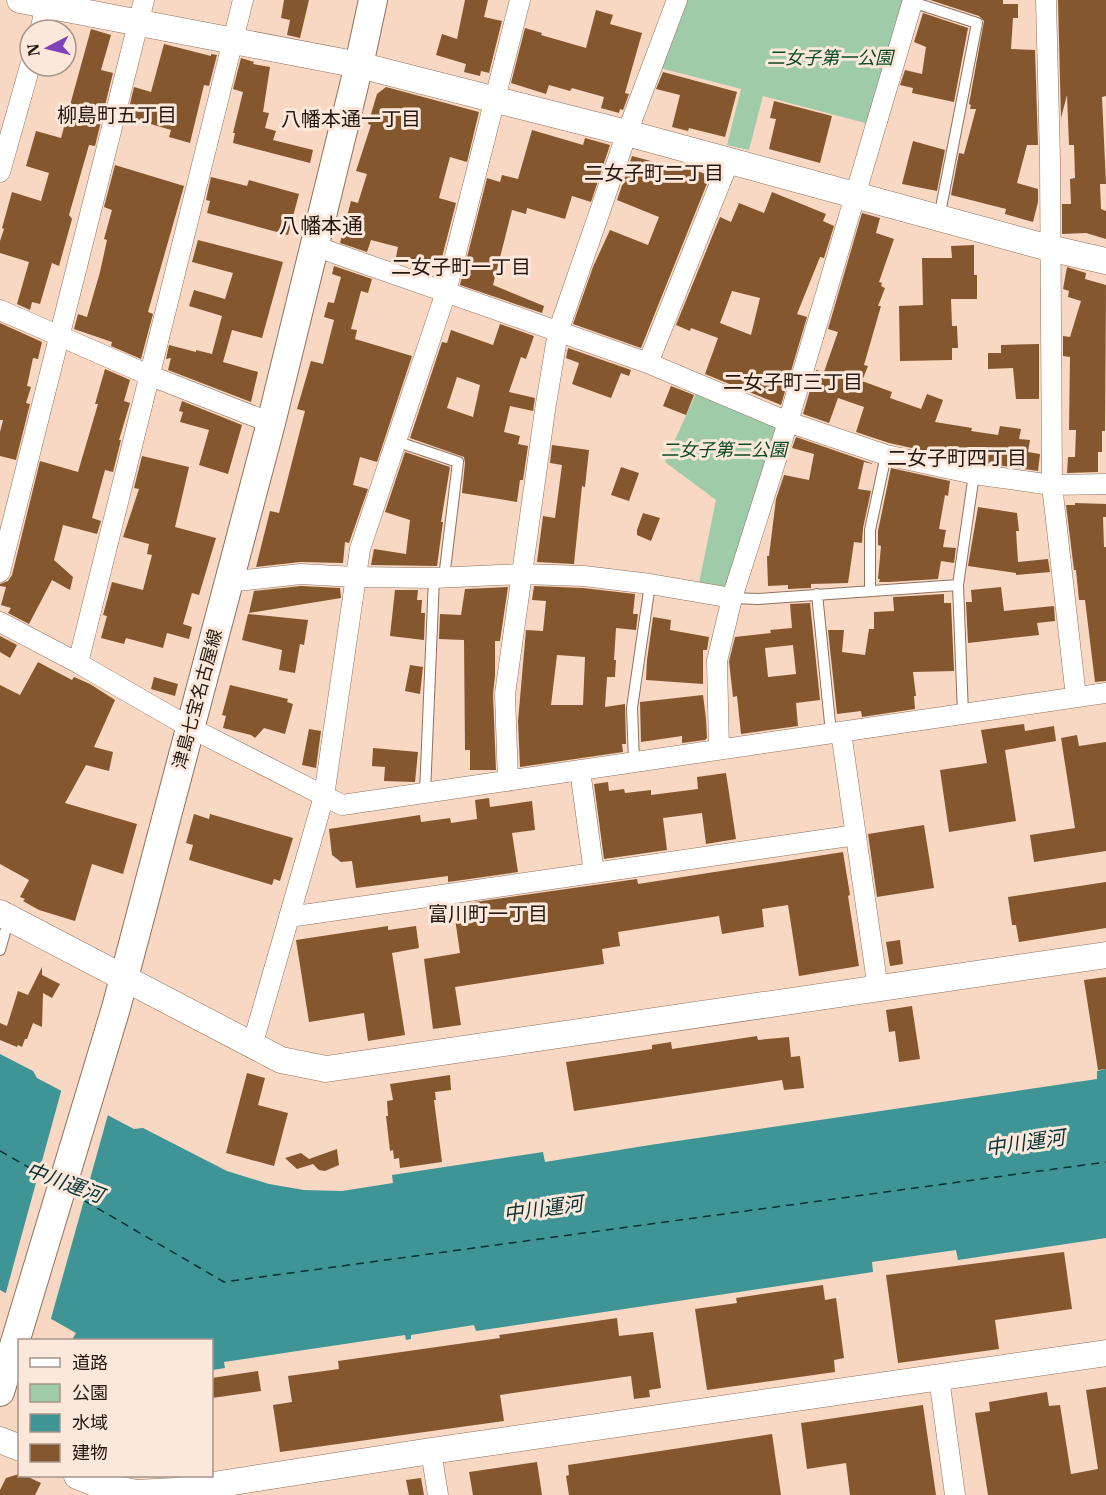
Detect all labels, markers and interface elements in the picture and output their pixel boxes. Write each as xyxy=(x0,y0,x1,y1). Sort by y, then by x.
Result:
north arrow xyxy=(18,18,78,78)
text: N xyxy=(22,42,44,57)
park label: 二女子第一公園 xyxy=(767,46,896,69)
district label: 柳島町五丁目 xyxy=(57,101,177,128)
district label: 八幡本通一丁目 xyxy=(281,105,421,132)
district label: 二女子町二丁目 xyxy=(584,159,724,186)
district label: 八幡本通 xyxy=(279,211,363,239)
district label: 二女子町一丁目 xyxy=(391,253,531,280)
district label: 二女子町三丁目 xyxy=(723,368,863,395)
park label: 二女子第二公園 xyxy=(661,438,790,461)
district label: 二女子町四丁目 xyxy=(887,444,1027,471)
street label: 津島七宝名古屋線 xyxy=(167,626,227,772)
district label: 富川町一丁目 xyxy=(428,900,548,927)
water label: 中川運河 xyxy=(984,1123,1070,1161)
water label: 中川運河 xyxy=(23,1156,111,1210)
water label: 中川運河 xyxy=(502,1189,588,1227)
legend xyxy=(18,1339,213,1477)
text: 道路 xyxy=(72,1351,108,1374)
text: 公園 xyxy=(72,1381,108,1404)
text: 水域 xyxy=(72,1411,108,1434)
text: 建物 xyxy=(72,1441,108,1464)

